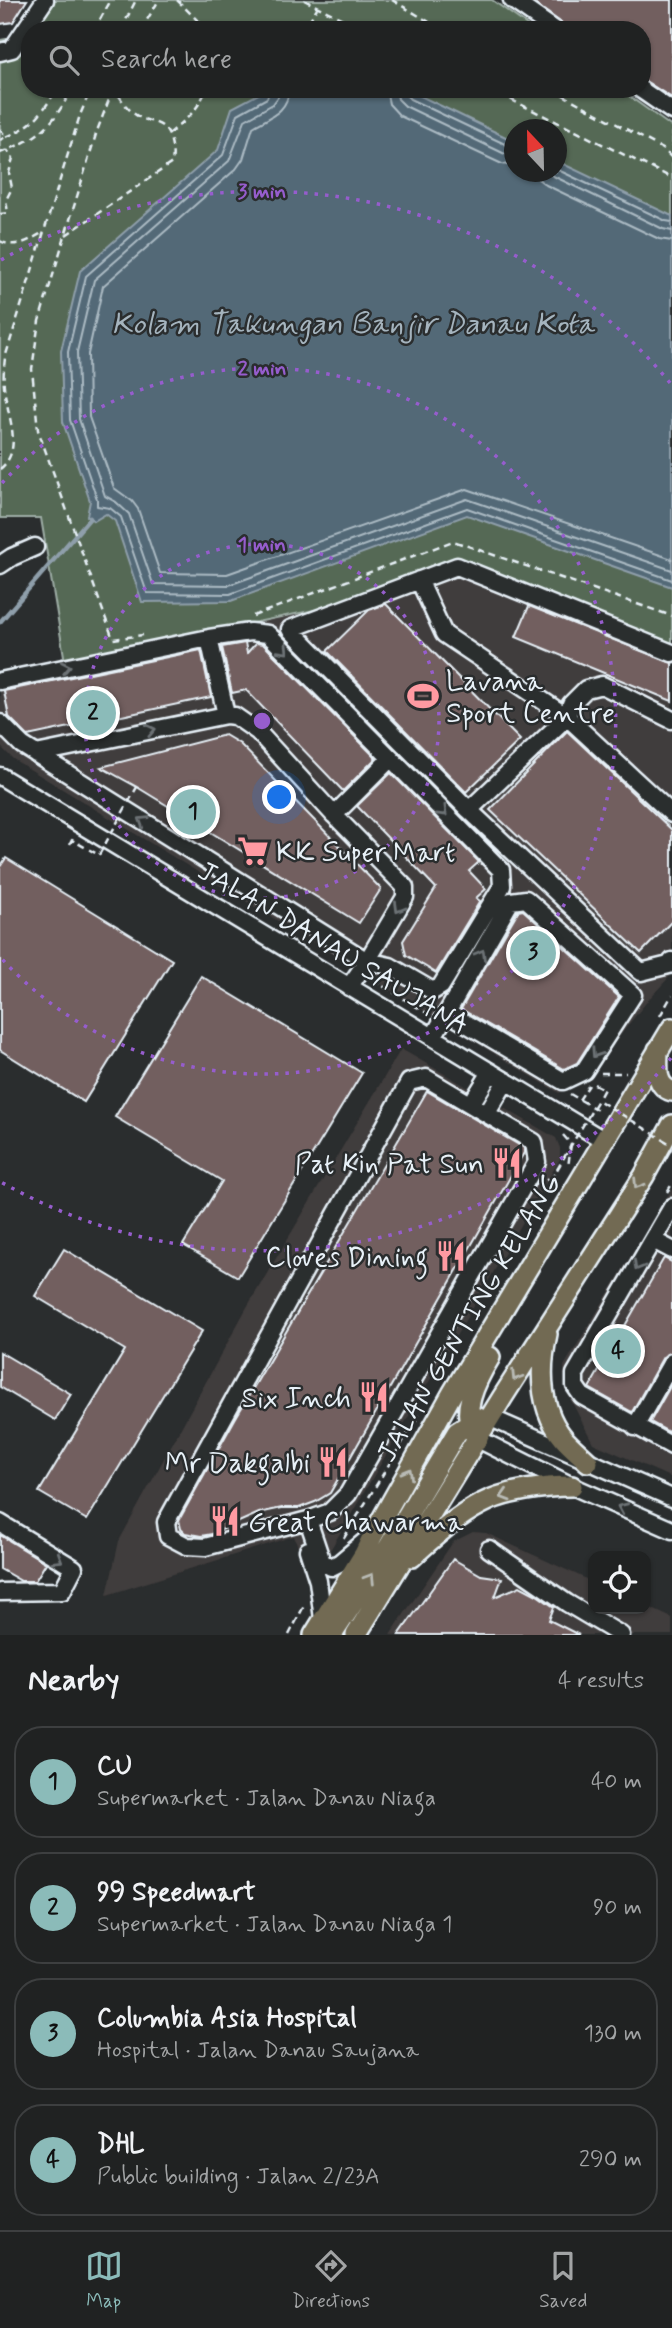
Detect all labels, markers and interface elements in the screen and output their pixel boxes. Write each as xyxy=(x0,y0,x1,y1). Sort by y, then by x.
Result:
search box xyxy=(21,21,651,98)
icon: search xyxy=(45,41,83,79)
text: Search here xyxy=(101,43,232,77)
north arrow xyxy=(504,119,567,182)
text: 3 min xyxy=(238,178,286,206)
water label: Kolam Takungan Banjir Danau Kota xyxy=(111,305,596,345)
text: 2 min xyxy=(237,355,287,383)
text: 1 min xyxy=(238,531,286,559)
one-way arrow xyxy=(275,642,288,655)
one-way arrow xyxy=(60,660,72,675)
place label: Lavana Sport Centre xyxy=(446,664,615,733)
sports icon: Lavana Sport Centre xyxy=(406,679,440,713)
pin: 2 xyxy=(70,687,116,739)
centre of rings xyxy=(250,709,274,733)
one-way arrow xyxy=(145,724,157,739)
your location xyxy=(262,780,296,814)
pin: 1 xyxy=(170,786,216,838)
one-way arrow xyxy=(435,804,448,817)
one-way arrow xyxy=(138,817,151,830)
supermarket icon: KK Super Mart xyxy=(236,834,270,868)
place label: KK Super Mart xyxy=(276,835,456,872)
street label: JALAN DANAU SAUJANA xyxy=(190,853,475,1045)
one-way arrow xyxy=(394,900,407,913)
pin: 3 xyxy=(510,927,556,979)
one-way arrow xyxy=(473,949,486,961)
one-way arrow xyxy=(591,1045,604,1058)
restaurant icon: Pat Kin Pat Sun xyxy=(490,1146,524,1180)
place label: Pat Kin Pat Sun xyxy=(295,1147,484,1184)
street label: JALAN GENTING KELANG xyxy=(369,1167,571,1470)
one-way arrow xyxy=(634,1176,647,1189)
restaurant icon: Cloves Dining xyxy=(434,1239,468,1273)
place label: Cloves Dining xyxy=(265,1240,428,1280)
one-way arrow xyxy=(633,1258,646,1271)
pin: 4 xyxy=(595,1325,641,1377)
one-way arrow xyxy=(511,1368,524,1381)
restaurant icon: Six Inch xyxy=(357,1380,391,1414)
place label: Six Inch xyxy=(242,1381,351,1418)
restaurant icon: Mr Dakgalbi xyxy=(316,1445,350,1479)
place label: Mr Dakgalbi xyxy=(165,1446,310,1486)
one-way arrow xyxy=(400,1467,413,1480)
one-way arrow xyxy=(499,1488,512,1502)
one-way arrow xyxy=(617,1502,629,1516)
restaurant icon: Great Chawarma xyxy=(208,1504,242,1538)
place label: Great Chawarma xyxy=(248,1505,464,1542)
one-way arrow xyxy=(50,1550,63,1563)
map controls xyxy=(588,1551,651,1614)
button: locate xyxy=(588,1551,651,1614)
one-way arrow xyxy=(361,1572,374,1585)
text: Nearby xyxy=(28,1661,119,1700)
text: 4 results xyxy=(558,1666,644,1696)
text: CU xyxy=(97,1750,132,1784)
text: 1 xyxy=(48,1767,58,1797)
text: 40 m xyxy=(591,1767,642,1797)
text: Supermarket · Jalan Danau Niaga xyxy=(97,1784,436,1814)
text: 99 Speedmart xyxy=(97,1876,255,1910)
text: 2 xyxy=(47,1893,59,1923)
text: 90 m xyxy=(593,1893,642,1923)
text: Supermarket · Jalan Danau Niaga 1 xyxy=(97,1910,452,1940)
text: Columbia Asia Hospital xyxy=(97,2002,357,2036)
text: 3 xyxy=(48,2019,58,2049)
text: 130 m xyxy=(584,2019,642,2049)
text: Hospital · Jalan Danau Saujana xyxy=(97,2036,419,2066)
text: DHL xyxy=(97,2128,145,2162)
text: 4 xyxy=(46,2145,60,2175)
text: 290 m xyxy=(579,2145,642,2175)
text: Public building · Jalan 2/23A xyxy=(97,2162,380,2192)
tab: Map xyxy=(85,2247,123,2314)
tab: Directions xyxy=(292,2247,370,2314)
tab: Saved xyxy=(539,2247,587,2314)

